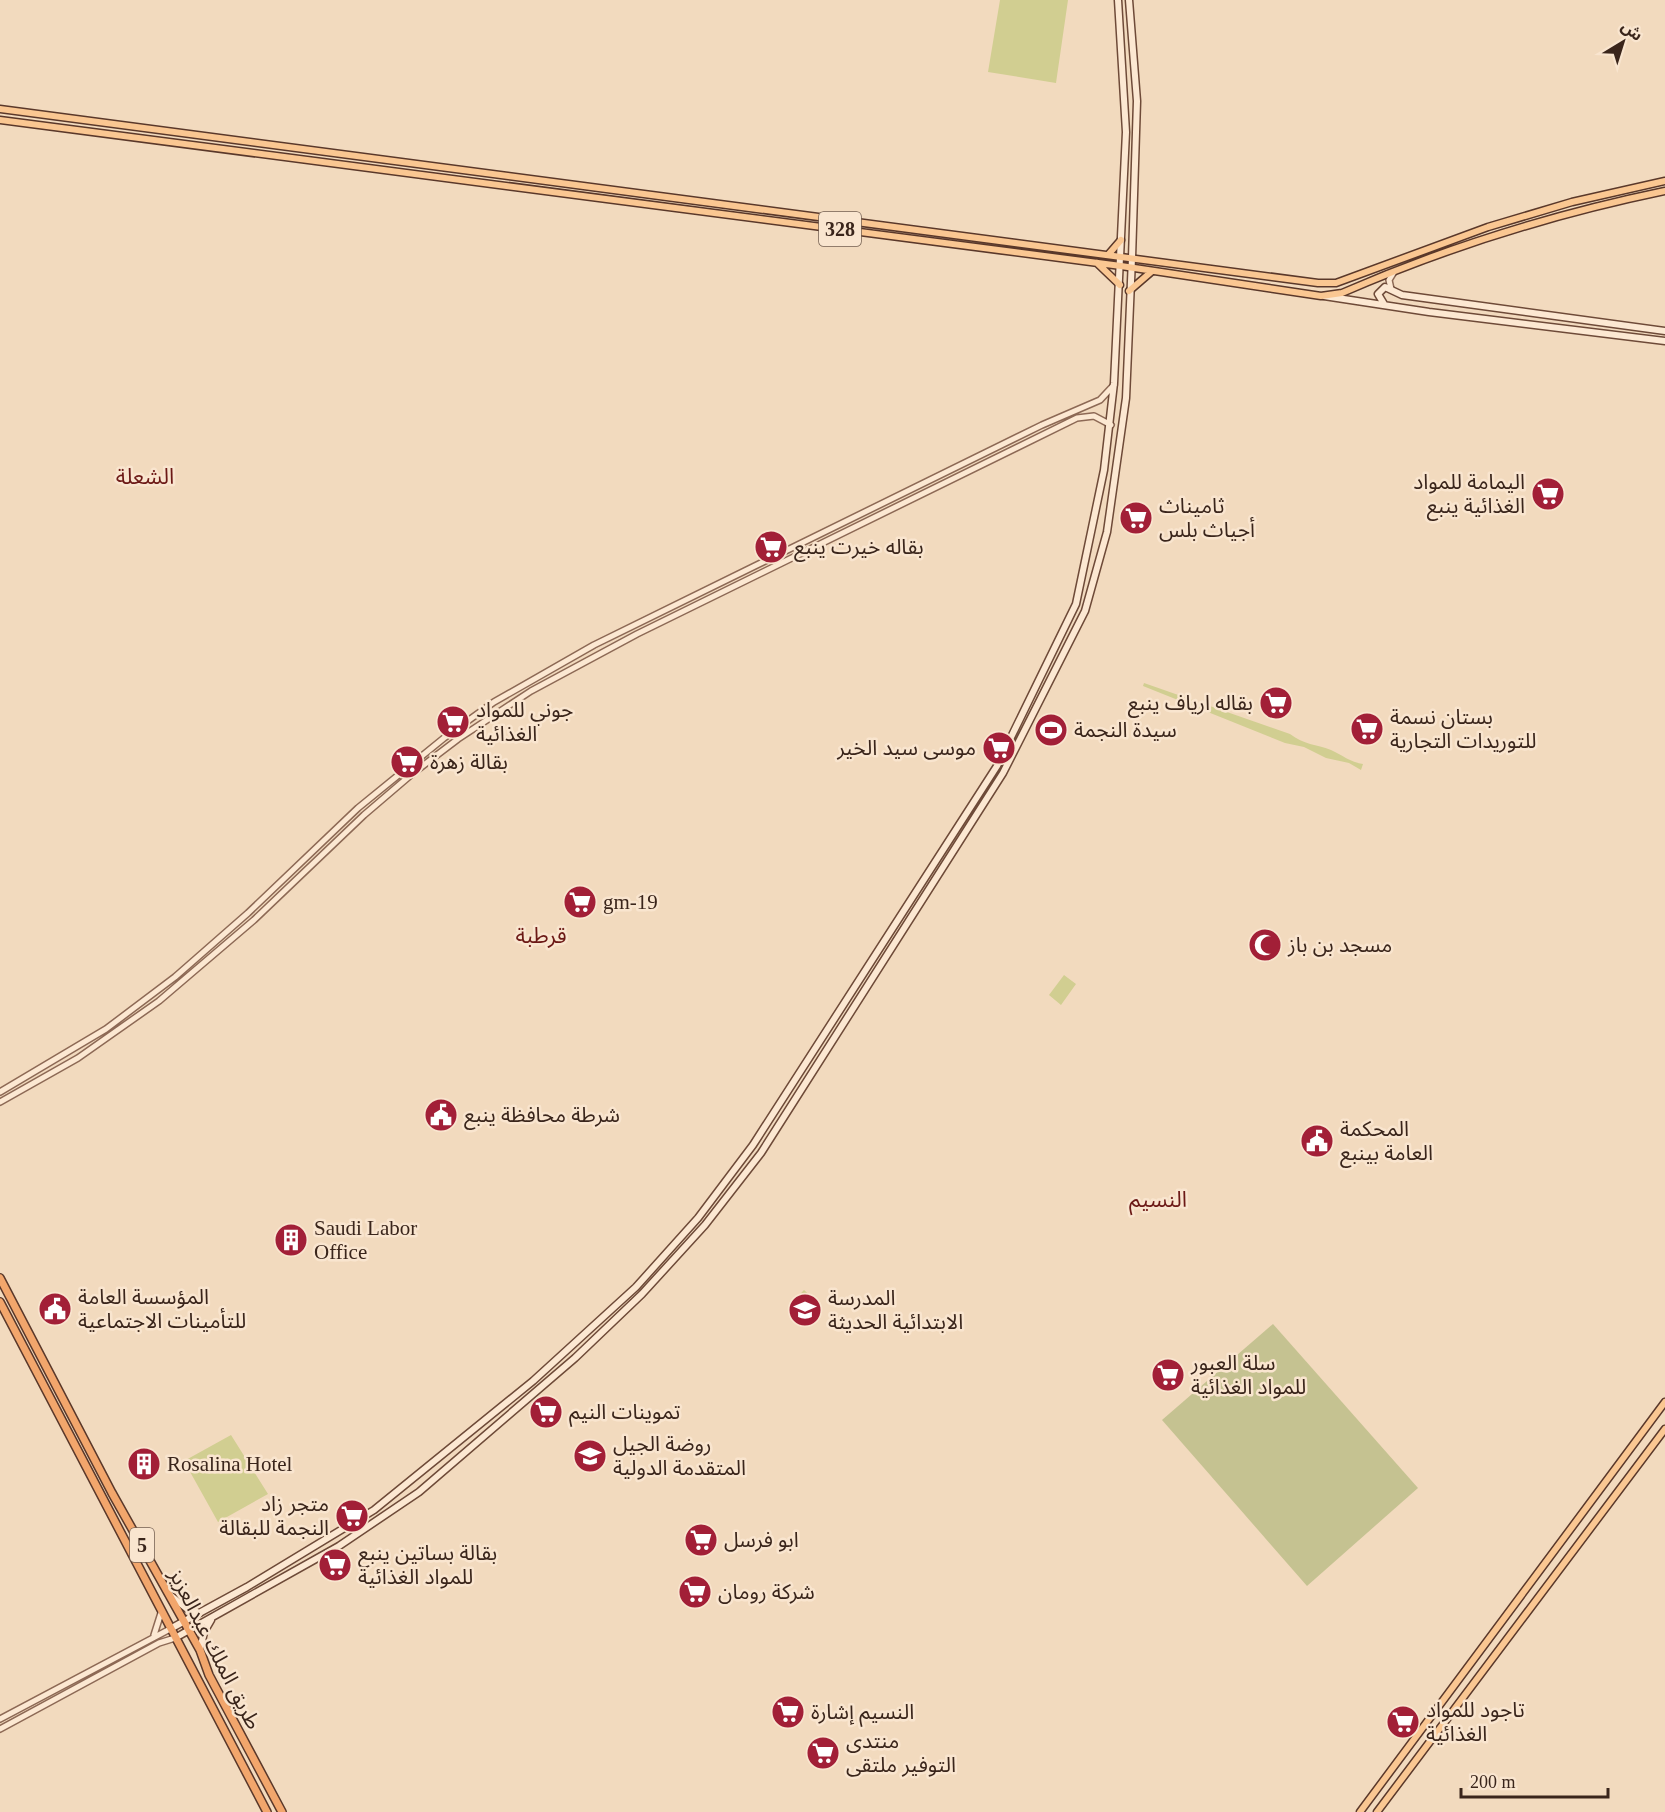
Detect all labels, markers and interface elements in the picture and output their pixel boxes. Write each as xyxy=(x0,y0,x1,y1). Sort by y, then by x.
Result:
north arrow xyxy=(1593,12,1653,72)
text: ش xyxy=(1617,17,1646,45)
road number: 328 xyxy=(819,212,861,246)
district label: الشعلة xyxy=(116,464,174,489)
place label: اليمامة للمواد الغذائية ينبع xyxy=(1413,470,1525,521)
supermarket icon: اليمامة للمواد الغذائية ينبع xyxy=(1530,476,1566,512)
place label: ثاميناث أجياث بلس xyxy=(1159,494,1255,542)
supermarket icon: ثاميناث أجياث بلس xyxy=(1118,500,1154,536)
supermarket icon: بقاله خيرت ينبع xyxy=(753,529,789,565)
place label: بقاله خيرت ينبع xyxy=(794,535,924,562)
supermarket icon: بقاله ارياف ينبع xyxy=(1258,685,1294,721)
place label: بقاله ارياف ينبع xyxy=(1128,691,1253,718)
place label: جوني للمواد الغذائية xyxy=(476,698,573,746)
supermarket icon: جوني للمواد الغذائية xyxy=(435,704,471,740)
place label: بستان نسمة للتوريدات التجارية xyxy=(1390,705,1536,753)
supermarket icon: بستان نسمة للتوريدات التجارية xyxy=(1349,711,1385,747)
sports icon: سيدة النجمة xyxy=(1033,712,1069,748)
place label: سيدة النجمة xyxy=(1074,718,1177,742)
supermarket icon: موسى سيد الخير xyxy=(981,730,1017,766)
place label: موسى سيد الخير xyxy=(836,736,976,760)
supermarket icon: بقالة زهرة xyxy=(389,744,425,780)
place label: بقالة زهرة xyxy=(430,750,508,774)
supermarket icon: gm-19 xyxy=(562,884,598,920)
place label: gm-19 xyxy=(603,890,658,914)
district label: قرطبة xyxy=(515,923,567,948)
mosque icon: مسجد بن باز xyxy=(1247,927,1283,963)
place label: مسجد بن باز xyxy=(1287,933,1392,957)
public building icon: شرطة محافظة ينبع xyxy=(423,1097,459,1133)
place label: شرطة محافظة ينبع xyxy=(464,1103,620,1130)
place label: المحكمة العامة بينبع xyxy=(1340,1117,1433,1168)
public building icon: المحكمة العامة بينبع xyxy=(1299,1123,1335,1159)
district label: النسيم xyxy=(1129,1187,1187,1216)
place label: Saudi Labor Office xyxy=(314,1216,417,1264)
building icon: Saudi Labor Office xyxy=(273,1222,309,1258)
place label: المؤسسة العامة للتأمينات الاجتماعية xyxy=(78,1285,246,1333)
place label: المدرسة الابتدائية الحديثة xyxy=(828,1286,963,1334)
public building icon: المؤسسة العامة للتأمينات الاجتماعية xyxy=(37,1291,73,1327)
school or university icon: المدرسة الابتدائية الحديثة xyxy=(787,1292,823,1328)
place label: سلة العبور للمواد الغذائية xyxy=(1190,1351,1306,1399)
supermarket icon: سلة العبور للمواد الغذائية xyxy=(1150,1357,1186,1393)
supermarket icon: تموينات النيم xyxy=(528,1394,564,1430)
place label: تموينات النيم xyxy=(569,1400,680,1427)
place label: روضة الجيل المتقدمة الدولية xyxy=(613,1432,746,1480)
school or university icon: روضة الجيل المتقدمة الدولية xyxy=(572,1438,608,1474)
building icon: Rosalina Hotel xyxy=(126,1446,162,1482)
place label: Rosalina Hotel xyxy=(167,1452,293,1476)
place label: متجر زاد النجمة للبقالة xyxy=(219,1492,329,1540)
supermarket icon: متجر زاد النجمة للبقالة xyxy=(334,1498,370,1534)
supermarket icon: ابو فرسل xyxy=(683,1522,719,1558)
road number: 5 xyxy=(130,1528,154,1562)
place label: ابو فرسل xyxy=(724,1528,799,1552)
place label: بقالة بساتين ينبع للمواد الغذائية xyxy=(358,1541,497,1589)
supermarket icon: بقالة بساتين ينبع للمواد الغذائية xyxy=(317,1547,353,1583)
street label: طريق الملك عبدالعزيز xyxy=(163,1564,266,1734)
supermarket icon: شركة رومان xyxy=(677,1574,713,1610)
place label: شركة رومان xyxy=(718,1580,815,1604)
supermarket icon: النسيم إشارة xyxy=(770,1694,806,1730)
place label: تاجود للمواد الغذائية xyxy=(1426,1698,1525,1746)
place label: النسيم إشارة xyxy=(811,1700,914,1727)
supermarket icon: تاجود للمواد الغذائية xyxy=(1385,1704,1421,1740)
place label: منتدى التوفير ملتقى xyxy=(846,1729,956,1777)
supermarket icon: منتدى التوفير ملتقى xyxy=(805,1735,841,1771)
scale bar xyxy=(1461,1761,1608,1799)
text: 200 m xyxy=(1470,1772,1516,1792)

